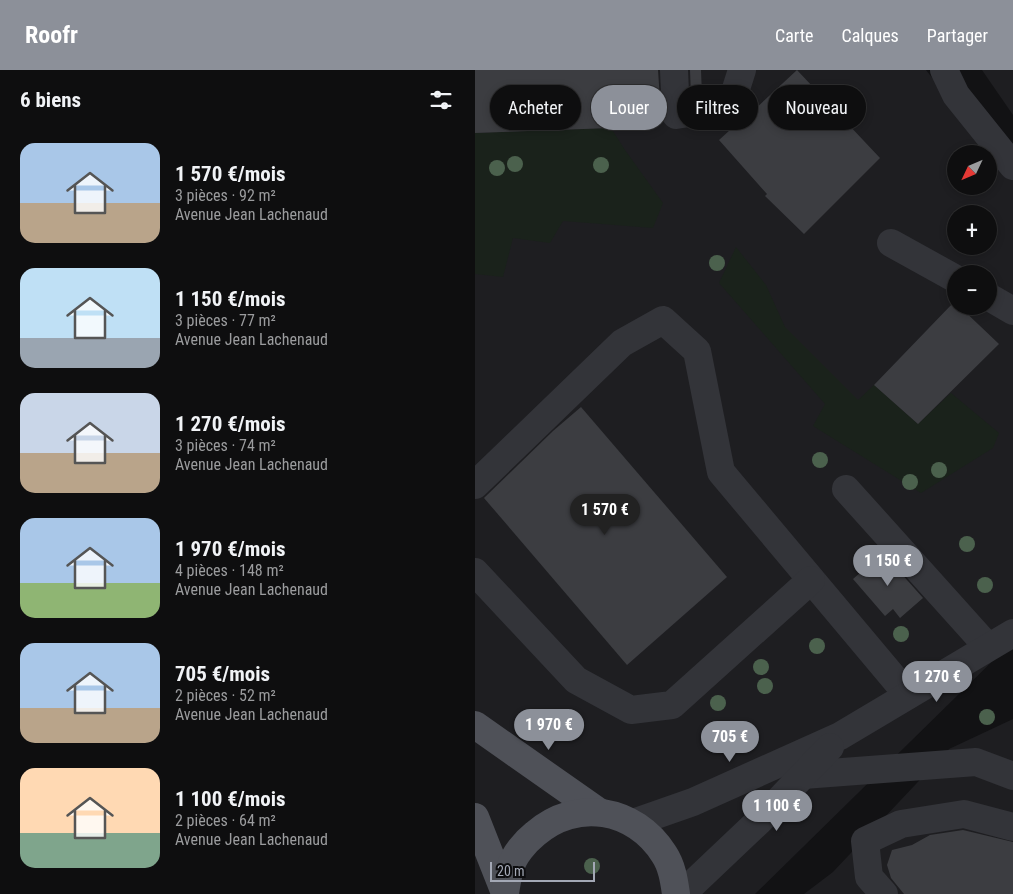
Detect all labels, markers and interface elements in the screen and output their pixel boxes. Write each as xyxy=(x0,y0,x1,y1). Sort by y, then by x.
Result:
text: Roofr xyxy=(25,21,78,49)
text: Carte xyxy=(775,25,814,46)
text: Calques xyxy=(842,25,899,46)
text: Partager xyxy=(927,25,988,46)
chip: Acheter xyxy=(490,85,581,130)
chip: Louer xyxy=(591,85,667,130)
chip: Filtres xyxy=(677,85,758,130)
chip: Nouveau xyxy=(768,85,866,130)
icon: filters xyxy=(427,86,455,114)
text: 6 biens xyxy=(20,88,81,112)
north arrow xyxy=(947,145,997,195)
map controls xyxy=(947,145,997,315)
text: 1 570 €/mois xyxy=(175,162,286,186)
icon: home xyxy=(60,163,120,223)
text: 3 pièces · 92 m² xyxy=(175,186,276,205)
text: Avenue Jean Lachenaud xyxy=(175,205,328,224)
button: + xyxy=(947,205,997,255)
button: − xyxy=(947,265,997,315)
text: 1 150 €/mois xyxy=(175,287,286,311)
icon: home xyxy=(60,288,120,348)
text: 3 pièces · 77 m² xyxy=(175,311,276,330)
text: Avenue Jean Lachenaud xyxy=(175,330,328,349)
text: 1 270 €/mois xyxy=(175,412,286,436)
icon: home xyxy=(60,413,120,473)
text: 3 pièces · 74 m² xyxy=(175,436,276,455)
text: Avenue Jean Lachenaud xyxy=(175,455,328,474)
pin: 1 570 € xyxy=(559,494,651,536)
text: 1 570 € xyxy=(581,500,629,519)
text: 1 970 €/mois xyxy=(175,537,286,561)
icon: home xyxy=(60,538,120,598)
pin: 1 150 € xyxy=(842,544,934,587)
text: 1 150 € xyxy=(864,551,912,570)
text: 4 pièces · 148 m² xyxy=(175,561,284,580)
text: Avenue Jean Lachenaud xyxy=(175,580,328,599)
pin: 1 270 € xyxy=(891,660,983,703)
text: 705 €/mois xyxy=(175,662,270,686)
icon: home xyxy=(60,663,120,723)
text: 1 270 € xyxy=(913,667,961,686)
text: 2 pièces · 52 m² xyxy=(175,686,276,705)
text: Avenue Jean Lachenaud xyxy=(175,705,328,724)
pin: 1 970 € xyxy=(503,708,595,751)
text: 1 970 € xyxy=(525,715,573,734)
pin: 705 € xyxy=(695,720,765,763)
text: 705 € xyxy=(712,727,748,746)
text: 1 100 €/mois xyxy=(175,787,286,811)
icon: home xyxy=(60,788,120,848)
pin: 1 100 € xyxy=(731,790,823,832)
text: 1 100 € xyxy=(753,796,801,815)
text: 2 pièces · 64 m² xyxy=(175,811,276,830)
text: Avenue Jean Lachenaud xyxy=(175,830,328,849)
scale bar xyxy=(490,859,595,882)
text: 20 m xyxy=(497,863,525,879)

